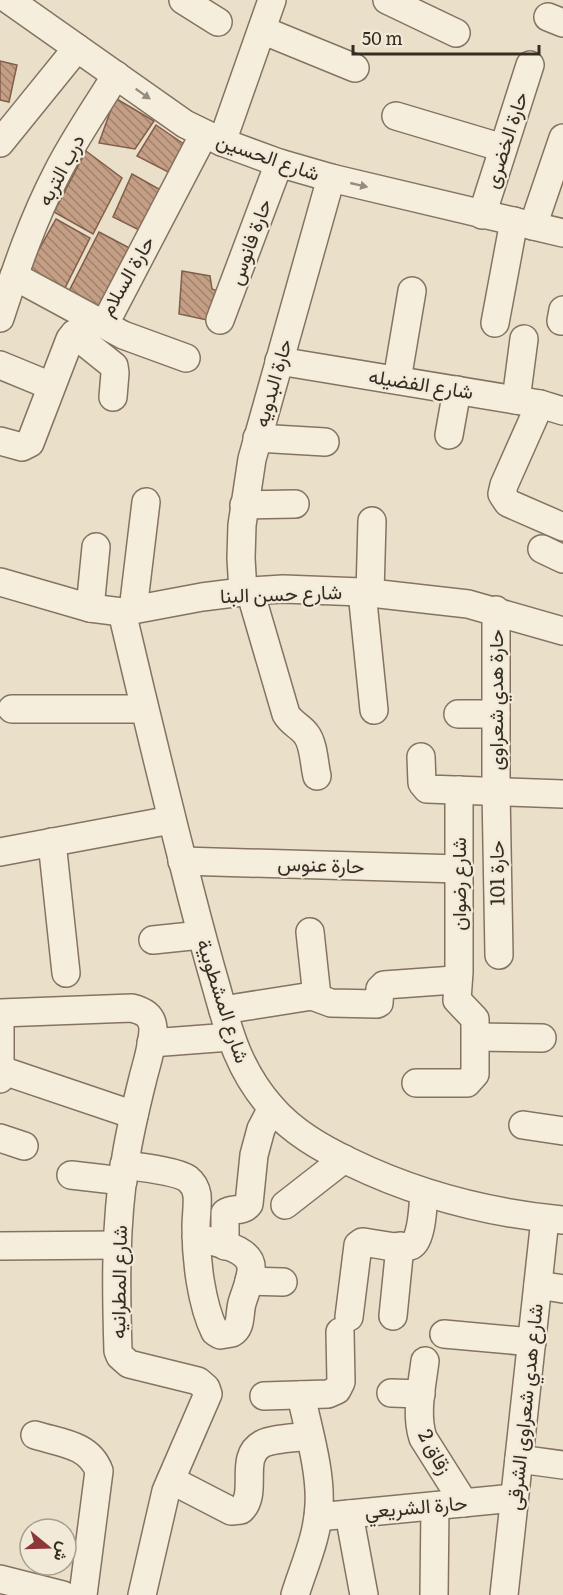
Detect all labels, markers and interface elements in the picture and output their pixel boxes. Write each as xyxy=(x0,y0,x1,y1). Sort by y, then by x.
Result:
scale bar xyxy=(353,18,539,56)
text: 50 m xyxy=(362,24,403,51)
street label: حارة الخضرى xyxy=(474,87,534,192)
one-way arrow xyxy=(134,88,150,100)
street label: شارع الحسين xyxy=(213,123,324,188)
street label: درب التربه xyxy=(28,128,91,210)
one-way arrow xyxy=(350,181,369,190)
street label: حارة فانوس xyxy=(219,194,278,289)
street label: حارة السلام xyxy=(90,229,160,321)
street label: حارة البدويه xyxy=(244,335,298,430)
street label: شارع الفضيله xyxy=(367,359,476,406)
street label: شارع حسن البنا xyxy=(219,575,343,610)
street label: حارة هدي شعراوى xyxy=(479,629,513,771)
street label: شارع رضوان xyxy=(442,837,473,931)
street label: حارة 101 xyxy=(479,840,511,906)
street label: حارة عنوس xyxy=(277,846,365,880)
street label: شارع المشطوبية xyxy=(190,934,259,1067)
street label: شارع المطرانيه xyxy=(101,1225,134,1339)
street label: شارع هدي شعراوى الشرقى xyxy=(497,1302,553,1512)
street label: زقاق 2 xyxy=(412,1423,461,1479)
street label: حارة الشريعي xyxy=(363,1486,469,1528)
north arrow xyxy=(18,1517,78,1577)
text: ش xyxy=(49,1539,78,1565)

